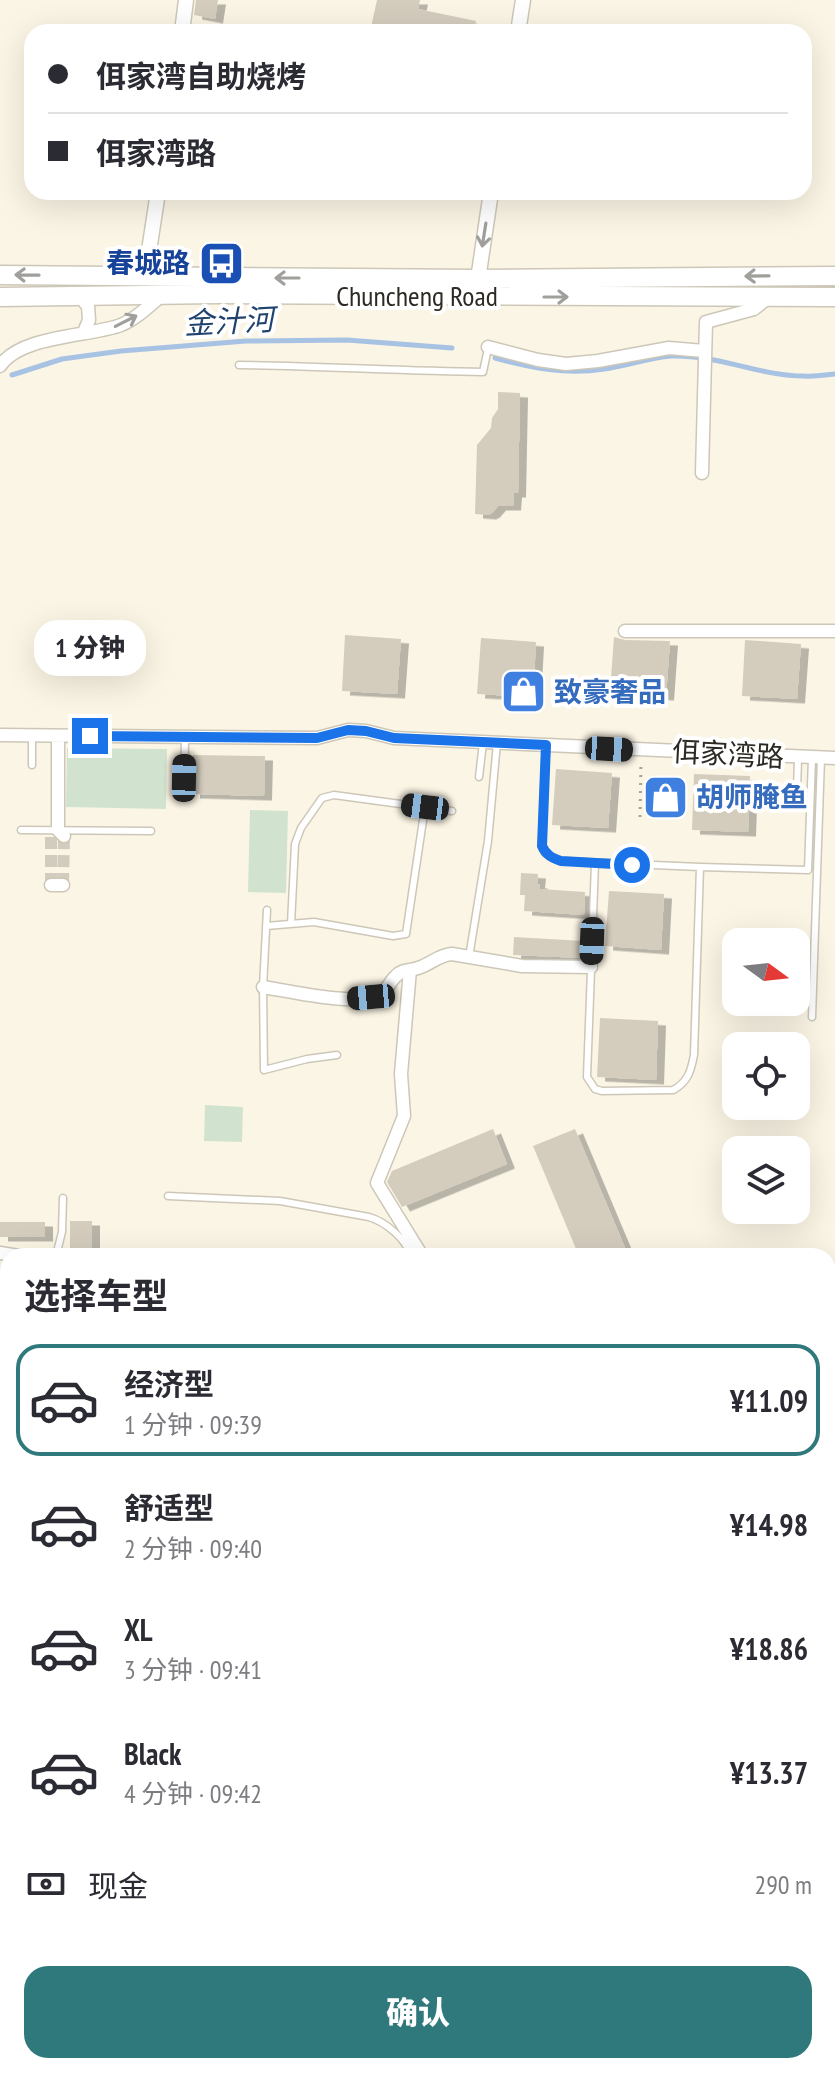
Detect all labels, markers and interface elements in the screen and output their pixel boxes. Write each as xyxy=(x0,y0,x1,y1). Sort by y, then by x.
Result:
text: 佴家湾自助烧烤 xyxy=(96,56,306,95)
text: 佴家湾路 xyxy=(96,133,216,172)
one-way arrow xyxy=(475,222,490,248)
bus stop icon: 春城路 xyxy=(197,239,245,287)
place label: 春城路 xyxy=(106,244,190,281)
one-way arrow xyxy=(14,268,41,283)
one-way arrow xyxy=(744,269,771,284)
one-way arrow xyxy=(274,270,301,286)
street label: Chuncheng Road xyxy=(336,277,498,314)
one-way arrow xyxy=(542,289,569,305)
water label: 金汁河 xyxy=(183,298,280,342)
one-way arrow xyxy=(114,312,138,328)
callout: 1 分钟 xyxy=(34,620,146,676)
text: 1 分钟 xyxy=(55,631,125,664)
shop icon: 致豪奢品 xyxy=(499,668,547,716)
place label: 致豪奢品 xyxy=(554,673,666,710)
route end xyxy=(72,718,108,754)
street label: 佴家湾路 xyxy=(671,732,785,775)
car xyxy=(584,736,634,762)
car xyxy=(172,754,196,802)
shop icon: 胡师腌鱼 xyxy=(641,773,689,821)
place label: 胡师腌鱼 xyxy=(696,778,808,815)
car xyxy=(400,792,450,822)
route start xyxy=(614,847,650,883)
car xyxy=(579,917,605,965)
north arrow xyxy=(722,928,810,1016)
map controls xyxy=(722,928,810,1224)
car xyxy=(346,983,396,1011)
button: locate xyxy=(722,1032,810,1120)
button: layers xyxy=(722,1136,810,1224)
text: 选择车型 xyxy=(24,1272,168,1319)
icon: car xyxy=(28,1364,100,1436)
text: 经济型 xyxy=(124,1364,214,1403)
text: ¥11.09 xyxy=(730,1381,808,1420)
text: 1 分钟 · 09:39 xyxy=(124,1408,262,1441)
icon: car xyxy=(28,1488,100,1560)
text: 舒适型 xyxy=(124,1488,214,1527)
text: ¥14.98 xyxy=(730,1505,808,1544)
text: 2 分钟 · 09:40 xyxy=(124,1532,262,1565)
text: XL xyxy=(124,1610,153,1649)
icon: car xyxy=(28,1612,100,1684)
text: ¥18.86 xyxy=(730,1629,808,1668)
text: 3 分钟 · 09:41 xyxy=(124,1653,262,1686)
text: Black xyxy=(124,1734,181,1773)
icon: car xyxy=(28,1736,100,1808)
text: ¥13.37 xyxy=(730,1753,808,1792)
text: 4 分钟 · 09:42 xyxy=(124,1777,262,1810)
icon: cash xyxy=(24,1862,68,1906)
text: 现金 xyxy=(88,1866,148,1905)
text: 290 m xyxy=(754,1868,812,1901)
button: 确认 xyxy=(24,1966,812,2058)

